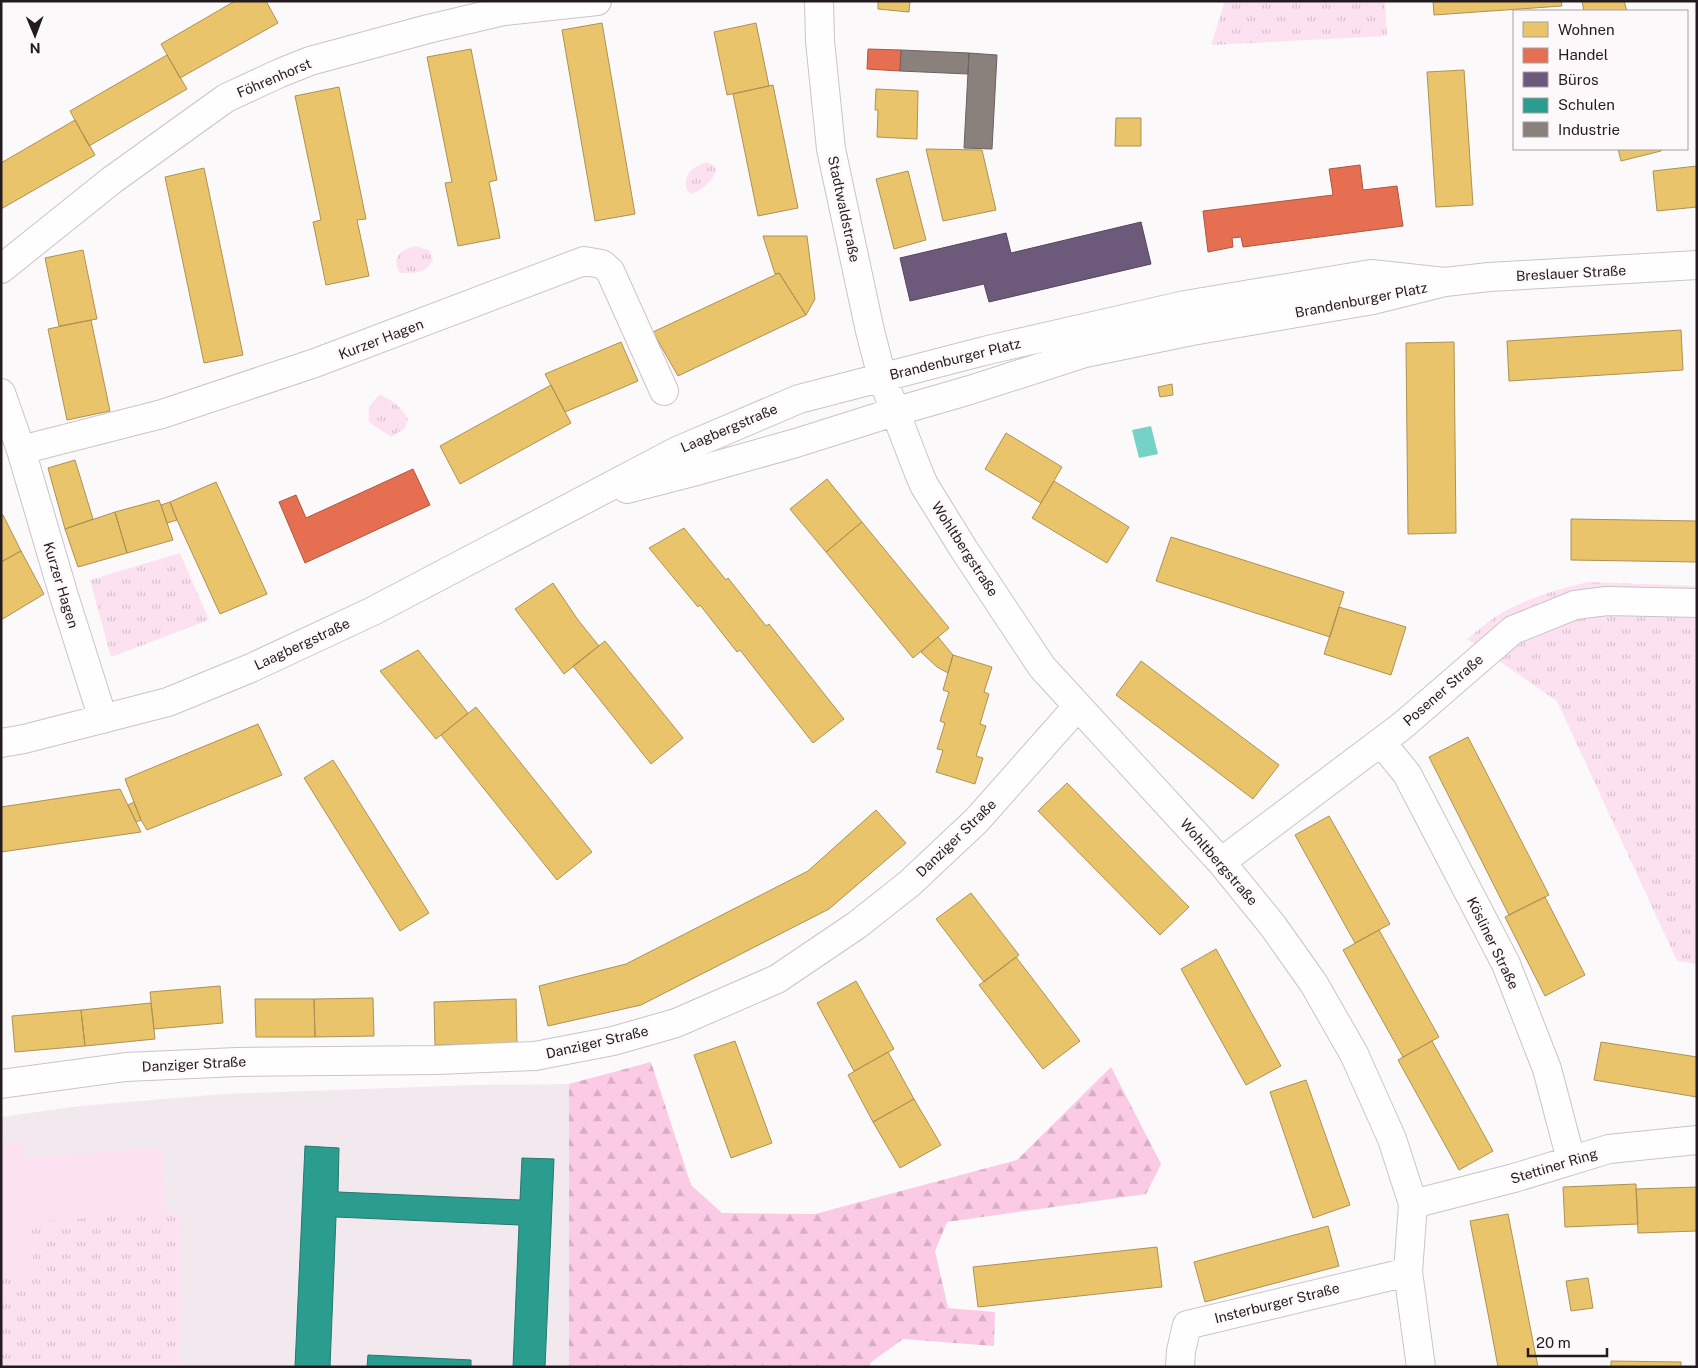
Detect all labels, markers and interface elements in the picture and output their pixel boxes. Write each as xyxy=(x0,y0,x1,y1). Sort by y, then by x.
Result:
north arrow xyxy=(10,10,60,60)
legend xyxy=(1513,10,1688,150)
text: Wohnen xyxy=(1558,21,1615,38)
text: N xyxy=(30,40,41,56)
text: Handel xyxy=(1558,46,1608,63)
street label: Föhrenhorst xyxy=(234,55,314,101)
text: Büros xyxy=(1558,71,1599,88)
text: Schulen xyxy=(1558,96,1615,113)
text: Industrie xyxy=(1558,121,1620,138)
street label: Stadtwaldstraße xyxy=(825,154,863,264)
street label: Breslauer Straße xyxy=(1516,262,1627,284)
street label: Brandenburger Platz xyxy=(1293,279,1429,321)
street label: Kurzer Hagen xyxy=(336,316,426,362)
street label: Brandenburger Platz xyxy=(888,335,1022,383)
street label: Laagbergstraße xyxy=(678,400,780,456)
street label: Wohltbergstraße xyxy=(929,499,1002,599)
street label: Kurzer Hagen xyxy=(40,540,82,630)
street label: Laagbergstraße xyxy=(252,615,352,673)
street label: Posener Straße xyxy=(1400,651,1486,729)
street label: Danziger Straße xyxy=(913,796,999,880)
street label: Wohltbergstraße xyxy=(1177,815,1261,909)
street label: Kösliner Straße xyxy=(1464,894,1522,992)
street label: Danziger Straße xyxy=(544,1022,650,1062)
street label: Danziger Straße xyxy=(141,1053,247,1075)
street label: Stettiner Ring xyxy=(1508,1145,1600,1187)
street label: Insterburger Straße xyxy=(1213,1280,1341,1326)
scale bar xyxy=(1528,1326,1607,1358)
text: 20 m xyxy=(1536,1334,1571,1351)

